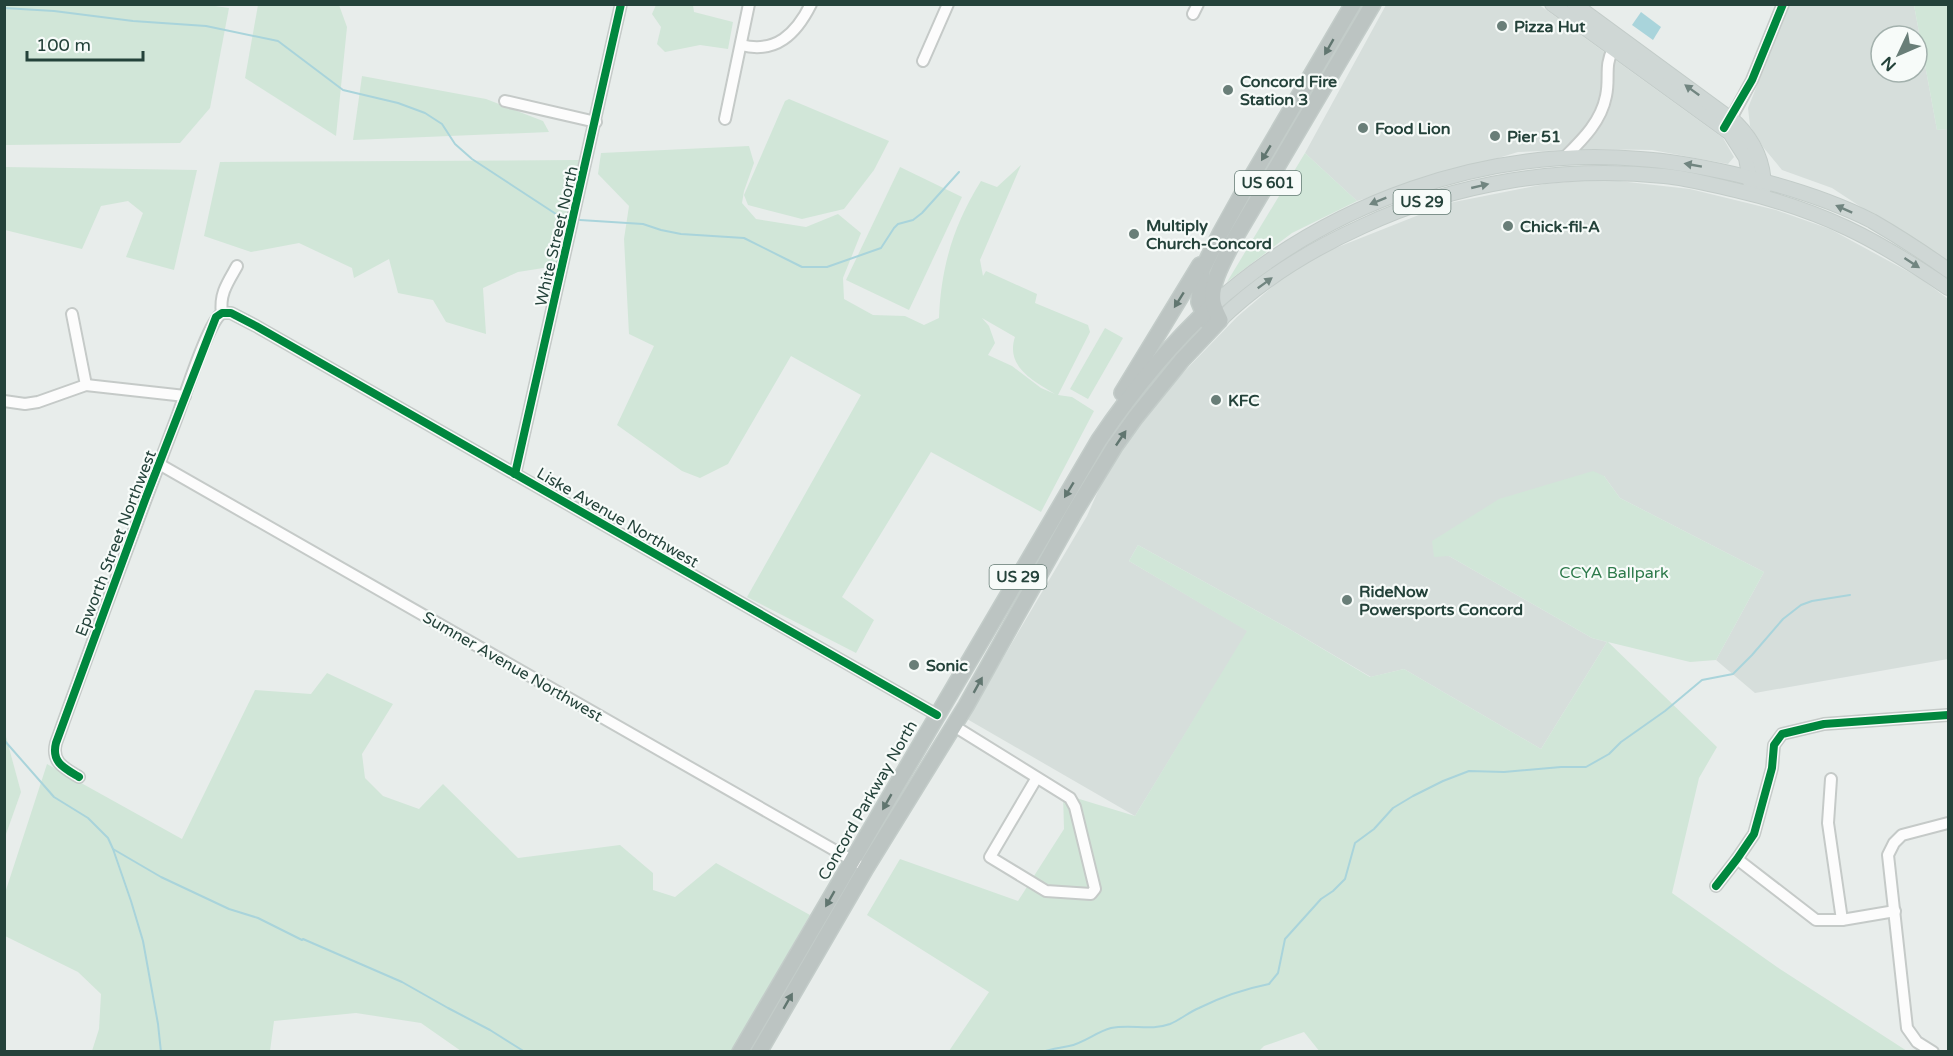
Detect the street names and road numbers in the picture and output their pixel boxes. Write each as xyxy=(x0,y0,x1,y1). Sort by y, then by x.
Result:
street label: White Street North xyxy=(531,164,583,308)
road number: US 601 xyxy=(1235,171,1301,195)
road number: US 29 xyxy=(1394,190,1450,214)
street label: Epworth Street Northwest xyxy=(71,447,161,639)
street label: Liske Avenue Northwest xyxy=(533,463,702,572)
road number: US 29 xyxy=(990,565,1046,589)
street label: Sumner Avenue Northwest xyxy=(419,607,606,727)
street label: Concord Parkway North xyxy=(814,717,922,884)

